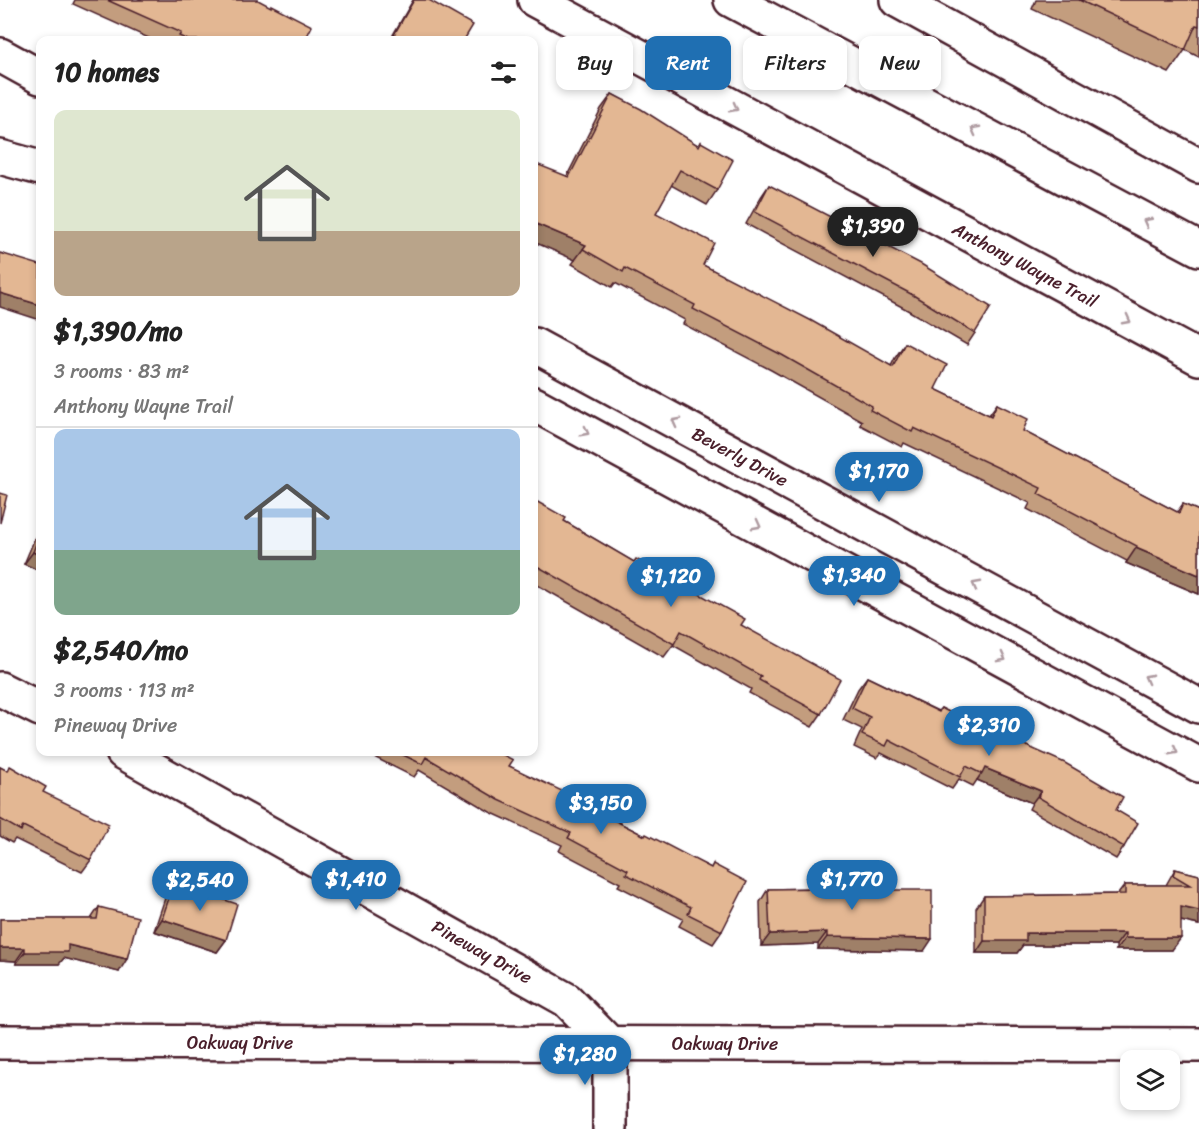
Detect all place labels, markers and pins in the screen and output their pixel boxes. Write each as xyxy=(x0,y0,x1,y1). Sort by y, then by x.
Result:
pin: $1,390 xyxy=(824,207,922,258)
pin: $1,170 xyxy=(830,452,928,503)
pin: $1,340 xyxy=(805,556,903,607)
pin: $1,120 xyxy=(622,557,720,608)
pin: $2,310 xyxy=(940,706,1038,757)
pin: $3,150 xyxy=(552,784,650,835)
pin: $1,410 xyxy=(307,860,405,911)
pin: $1,770 xyxy=(803,860,901,911)
pin: $2,540 xyxy=(151,861,249,912)
pin: $1,280 xyxy=(536,1035,634,1086)

